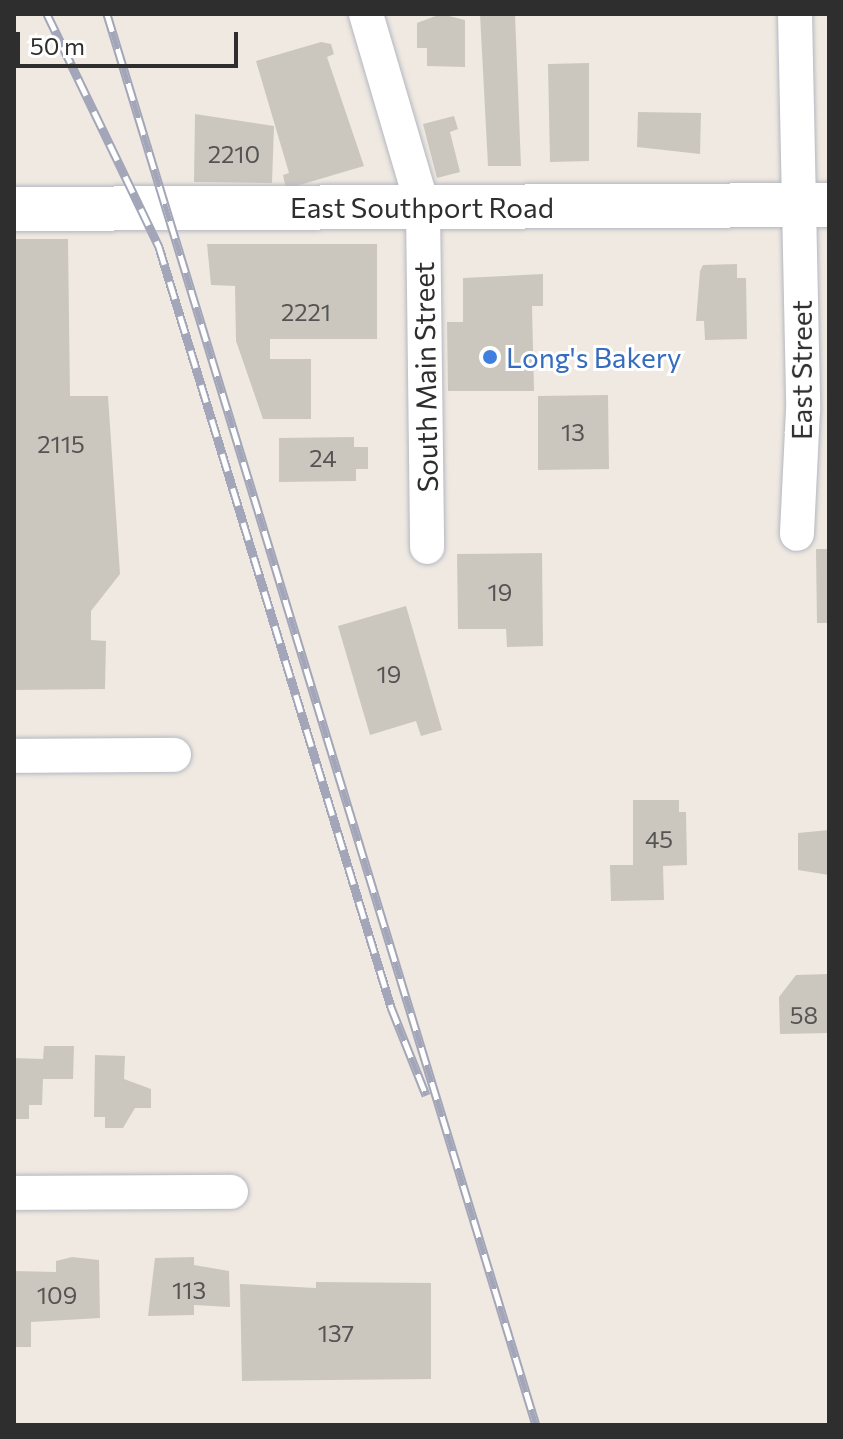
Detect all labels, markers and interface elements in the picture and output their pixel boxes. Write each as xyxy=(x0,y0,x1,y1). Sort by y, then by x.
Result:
scale bar xyxy=(20,16,242,66)
text: 50 m xyxy=(30,31,85,60)
house number: 2210 xyxy=(208,140,260,168)
street label: East Southport Road xyxy=(290,190,554,224)
street label: South Main Street xyxy=(406,261,444,493)
house number: 2221 xyxy=(281,298,331,326)
street label: East Street xyxy=(784,300,818,440)
place label: Long's Bakery xyxy=(506,340,681,374)
marker: Long's Bakery xyxy=(481,348,499,366)
house number: 13 xyxy=(561,418,585,446)
house number: 2115 xyxy=(37,430,85,458)
house number: 24 xyxy=(309,444,337,472)
house number: 19 xyxy=(488,578,512,606)
house number: 19 xyxy=(377,660,401,688)
house number: 45 xyxy=(645,825,673,853)
house number: 58 xyxy=(790,1001,818,1029)
house number: 113 xyxy=(172,1276,206,1304)
house number: 109 xyxy=(37,1281,77,1309)
house number: 137 xyxy=(318,1319,354,1347)

